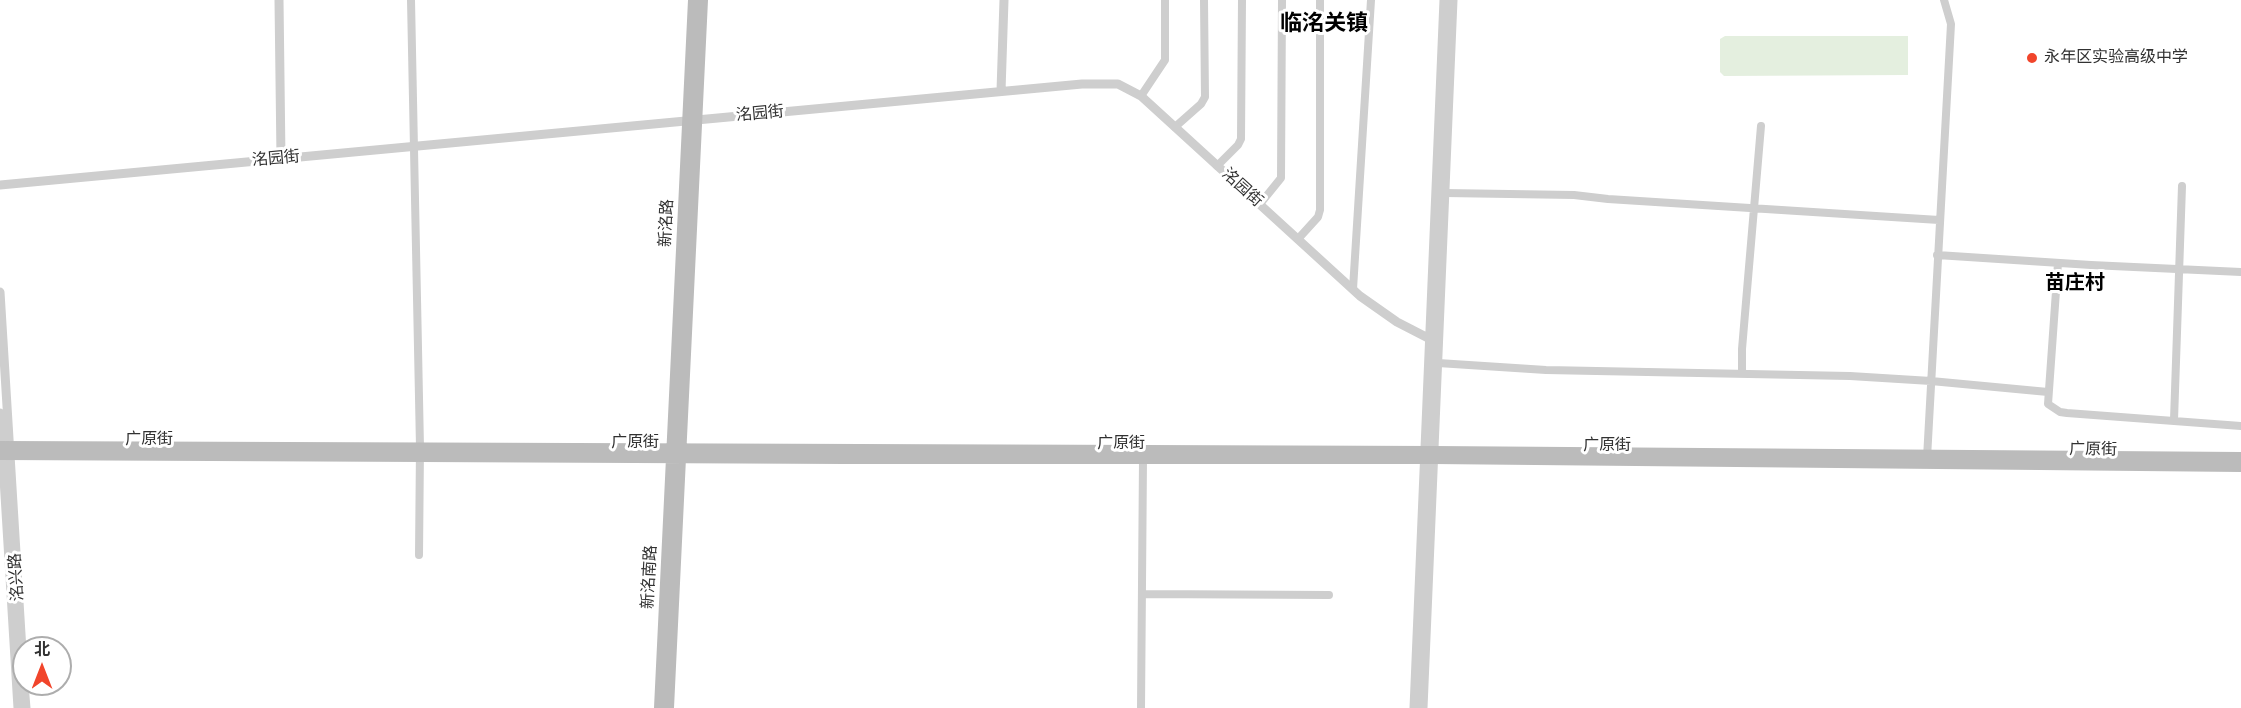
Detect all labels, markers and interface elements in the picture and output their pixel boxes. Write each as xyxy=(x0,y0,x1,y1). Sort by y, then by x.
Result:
district label: 临洺关镇 xyxy=(1280,11,1368,37)
place label: 永年区实验高级中学 xyxy=(2044,48,2188,68)
marker: 永年区实验高级中学 xyxy=(2025,51,2039,65)
street label: 洺园街 xyxy=(735,102,785,126)
street label: 洺园街 xyxy=(251,147,301,171)
street label: 洺园街 xyxy=(1218,165,1266,211)
street label: 新洺路 xyxy=(656,199,678,247)
district label: 苗庄村 xyxy=(2045,272,2105,296)
street label: 广原街 xyxy=(125,430,173,450)
street label: 广原街 xyxy=(611,433,659,453)
street label: 广原街 xyxy=(1097,434,1145,454)
street label: 广原街 xyxy=(1583,436,1631,456)
street label: 广原街 xyxy=(2069,440,2117,460)
street label: 新洺南路 xyxy=(639,545,661,609)
street label: 洺兴路 xyxy=(6,552,28,602)
north arrow xyxy=(12,636,72,696)
text: 北 xyxy=(34,640,50,660)

